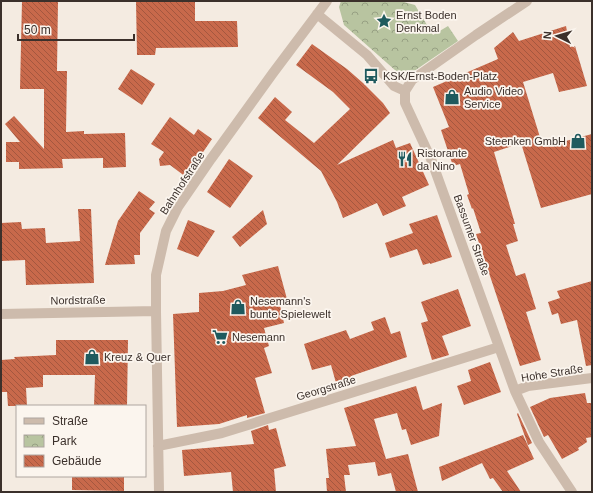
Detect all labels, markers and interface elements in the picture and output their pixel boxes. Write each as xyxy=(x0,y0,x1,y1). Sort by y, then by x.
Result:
place label: Ernst Boden Denkmal xyxy=(396,9,457,34)
place icon: Ernst Boden Denkmal xyxy=(375,12,393,30)
scale bar xyxy=(18,16,134,42)
north arrow xyxy=(537,16,577,56)
text: 50 m xyxy=(24,23,51,37)
text: N xyxy=(541,31,553,40)
bus stop icon: KSK/Ernst-Boden-Platz xyxy=(362,67,380,85)
place label: KSK/Ernst-Boden-Platz xyxy=(383,70,497,82)
place label: Audio Video Service xyxy=(464,85,523,110)
shop icon: Audio Video Service xyxy=(443,88,461,106)
shop icon: Steenken GmbH xyxy=(569,132,587,150)
place label: Steenken GmbH xyxy=(485,135,566,147)
place label: Ristorante da Nino xyxy=(417,147,467,172)
street label: Bahnhofstraße xyxy=(157,149,207,217)
restaurant icon: Ristorante da Nino xyxy=(396,150,414,168)
street label: Bassumer Straße xyxy=(452,193,492,277)
street label: Nordstraße xyxy=(50,294,106,306)
place label: Nesemann's bunte Spielewelt xyxy=(250,295,331,320)
shop icon: Nesemann's bunte Spielewelt xyxy=(229,298,247,316)
supermarket icon: Nesemann xyxy=(211,328,229,346)
place label: Nesemann xyxy=(232,331,285,343)
shop icon: Kreuz & Quer xyxy=(83,348,101,366)
place label: Kreuz & Quer xyxy=(104,351,171,363)
street label: Hohe Straße xyxy=(520,362,584,384)
street label: Georgstraße xyxy=(295,373,357,403)
legend xyxy=(16,405,146,477)
text: Straße xyxy=(52,414,88,428)
text: Park xyxy=(52,434,78,448)
text: Gebäude xyxy=(52,454,102,468)

